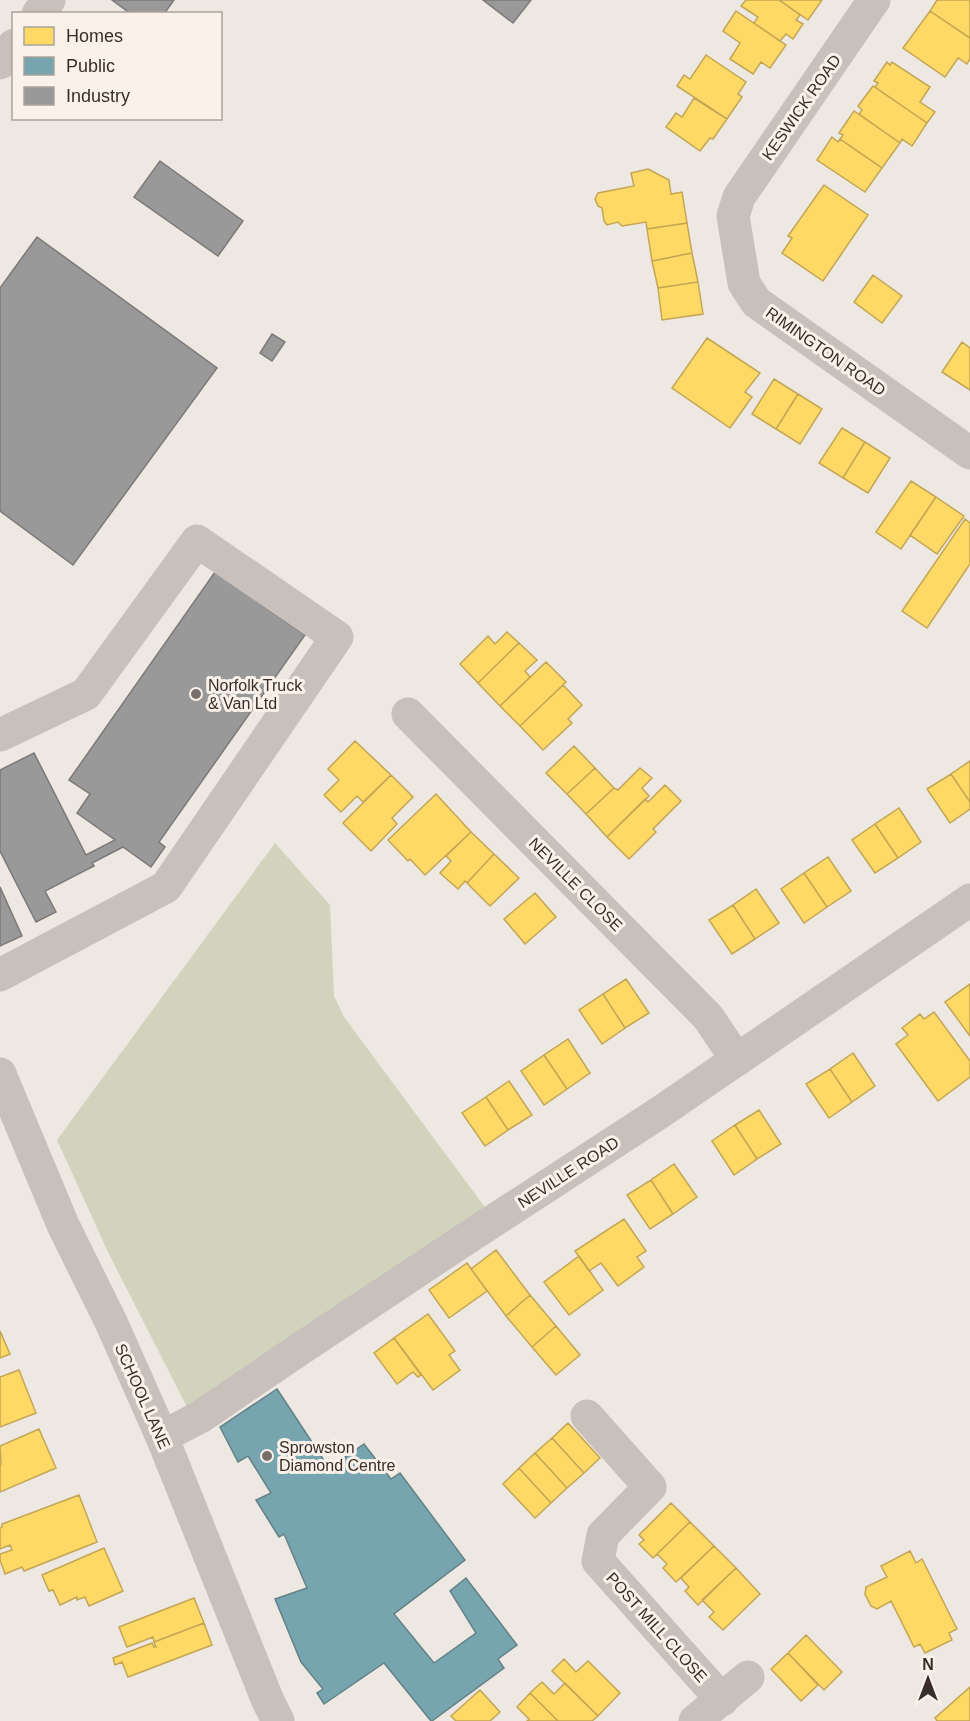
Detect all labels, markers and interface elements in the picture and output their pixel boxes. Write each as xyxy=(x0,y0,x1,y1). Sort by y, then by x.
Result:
legend xyxy=(12,12,222,120)
text: Homes xyxy=(66,26,123,46)
street label: KESWICK ROAD xyxy=(759,51,844,163)
text: Public xyxy=(66,56,115,76)
text: Industry xyxy=(66,86,130,106)
street label: RIMINGTON ROAD xyxy=(763,304,889,399)
place label: Norfolk Truck & Van Ltd xyxy=(208,677,303,712)
marker: Norfolk Truck & Van Ltd xyxy=(189,687,203,701)
street label: NEVILLE CLOSE xyxy=(526,834,626,934)
street label: NEVILLE ROAD xyxy=(515,1134,622,1211)
street label: SCHOOL LANE xyxy=(112,1341,173,1451)
place label: Sprowston Diamond Centre xyxy=(279,1439,396,1474)
marker: Sprowston Diamond Centre xyxy=(260,1449,274,1463)
street label: POST MILL CLOSE xyxy=(603,1569,710,1686)
north arrow xyxy=(898,1649,958,1709)
text: N xyxy=(922,1656,934,1673)

